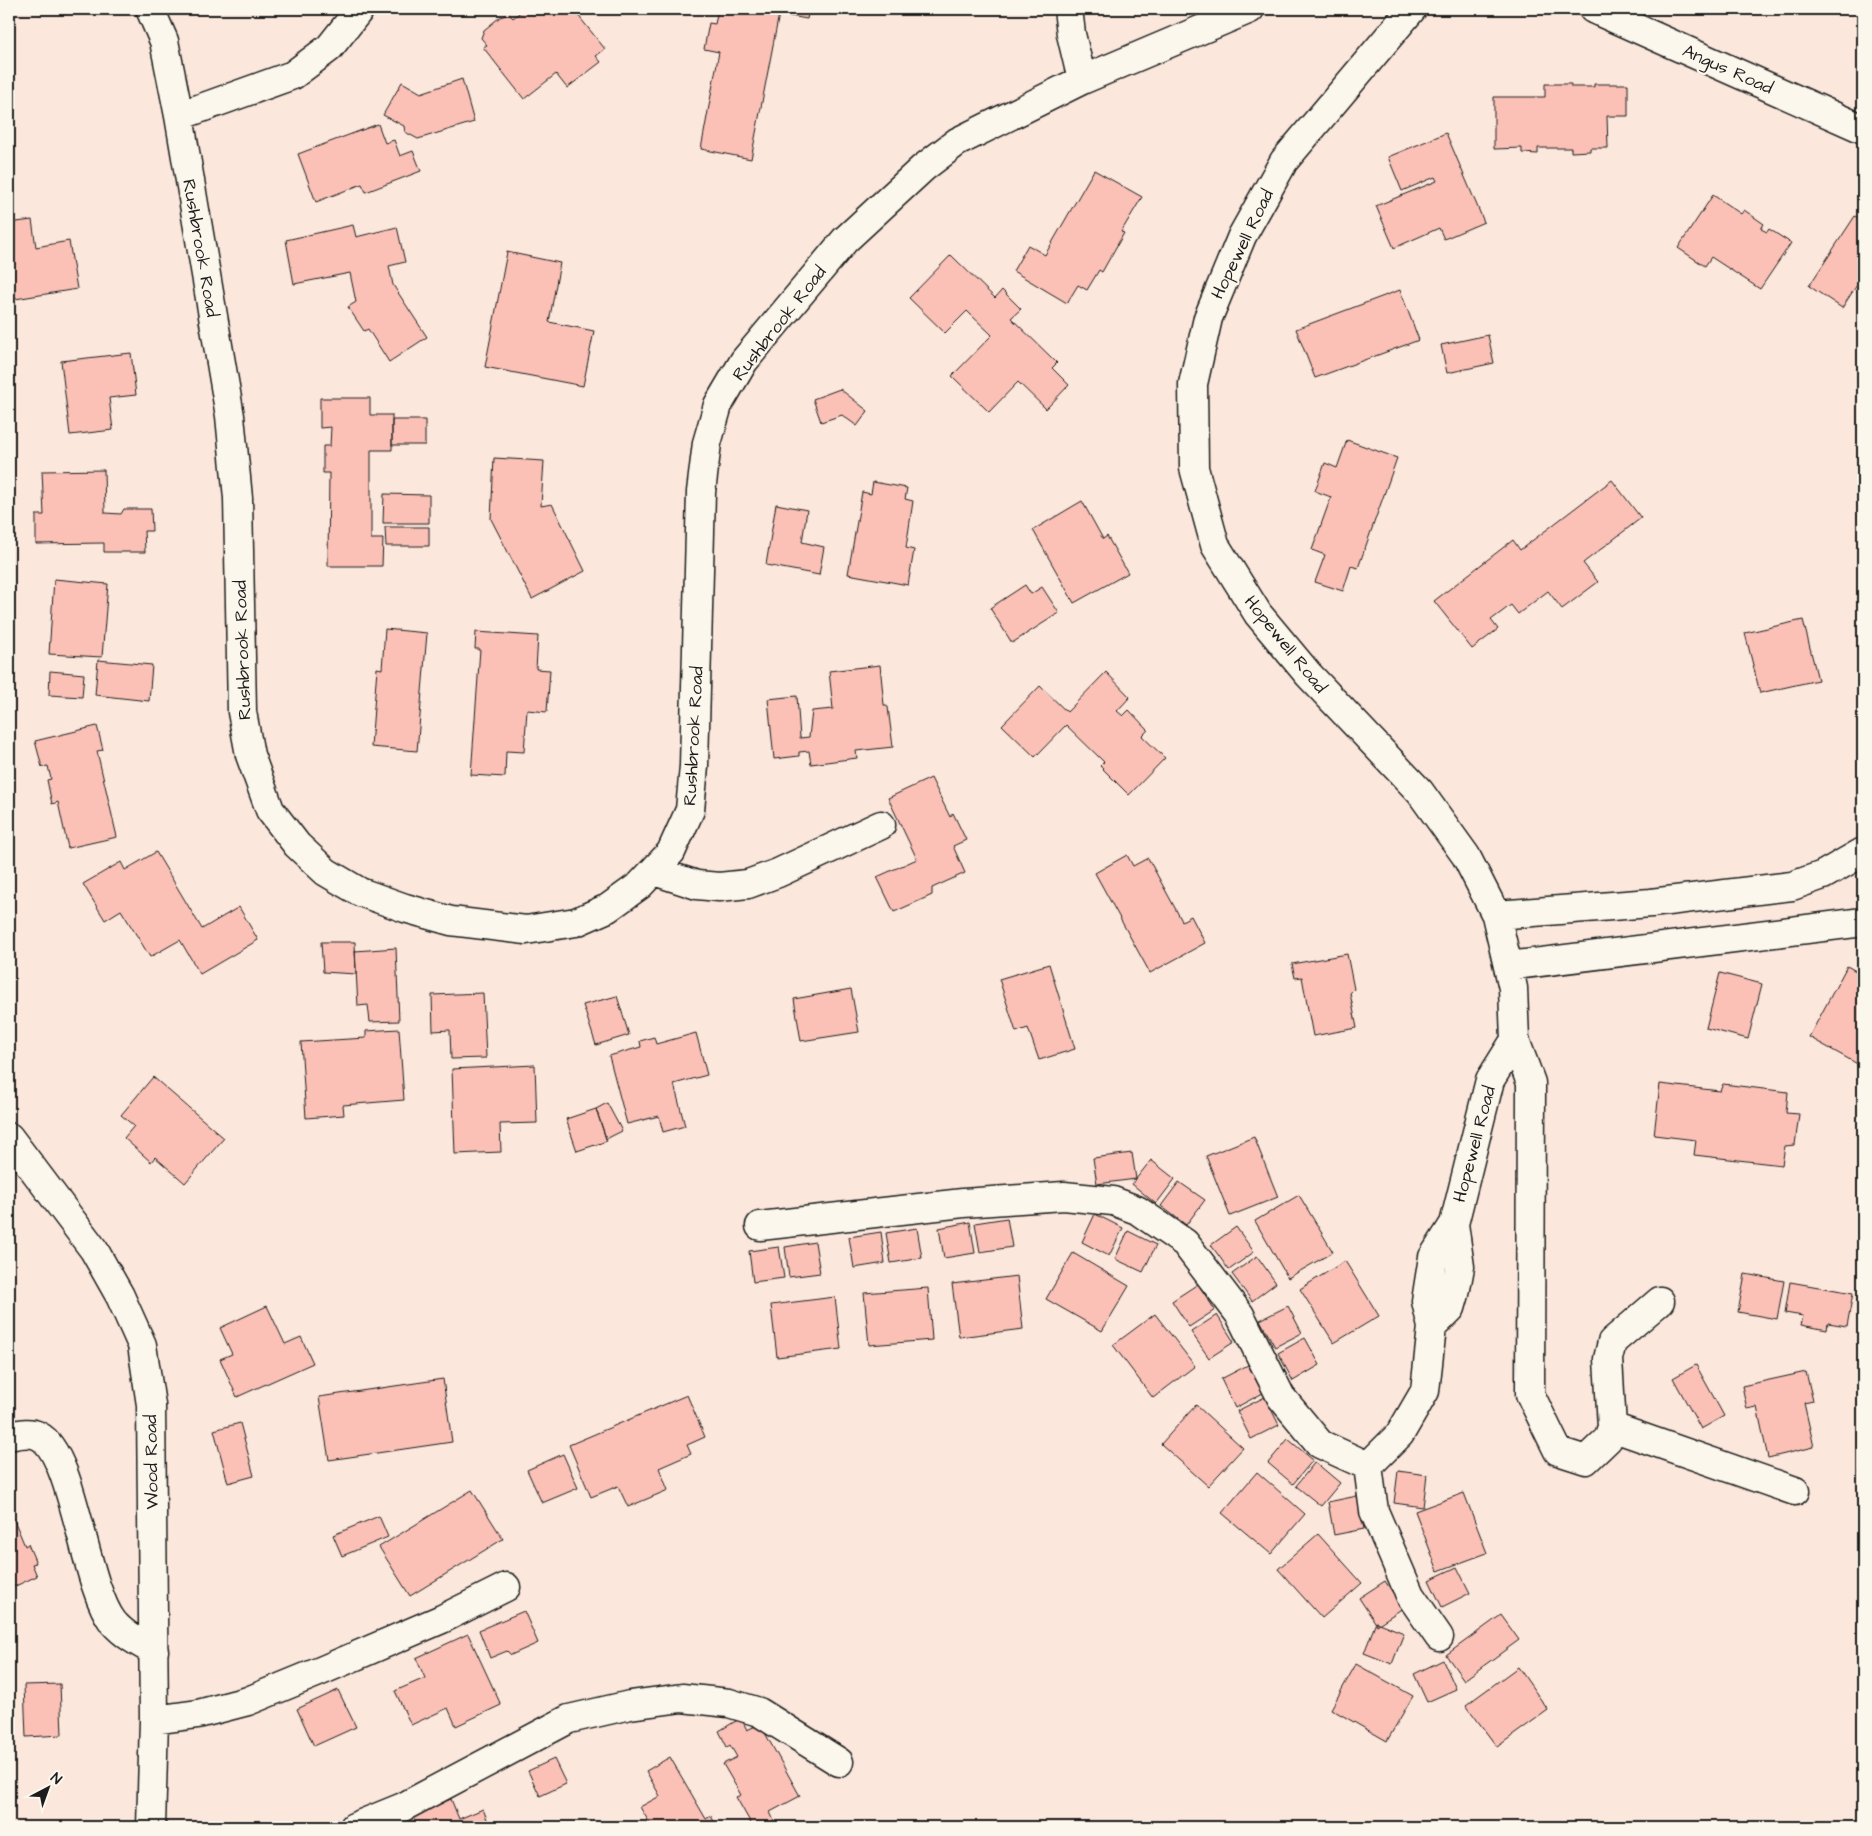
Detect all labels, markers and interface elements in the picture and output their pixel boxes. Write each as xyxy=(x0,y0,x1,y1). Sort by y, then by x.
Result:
street label: Angus Road xyxy=(1678,38,1777,101)
street label: Rushbrook Road xyxy=(176,177,225,319)
street label: Hopewell Road xyxy=(1205,185,1280,303)
street label: Rushbrook Road xyxy=(727,261,832,386)
street label: Rushbrook Road xyxy=(228,580,257,720)
street label: Hopewell Road xyxy=(1238,590,1333,699)
street label: Rushbrook Road xyxy=(677,666,710,806)
street label: Hopewell Road xyxy=(1447,1083,1502,1205)
street label: Wood Road xyxy=(138,1414,165,1510)
north arrow xyxy=(22,1764,72,1814)
text: N xyxy=(46,1769,66,1790)

